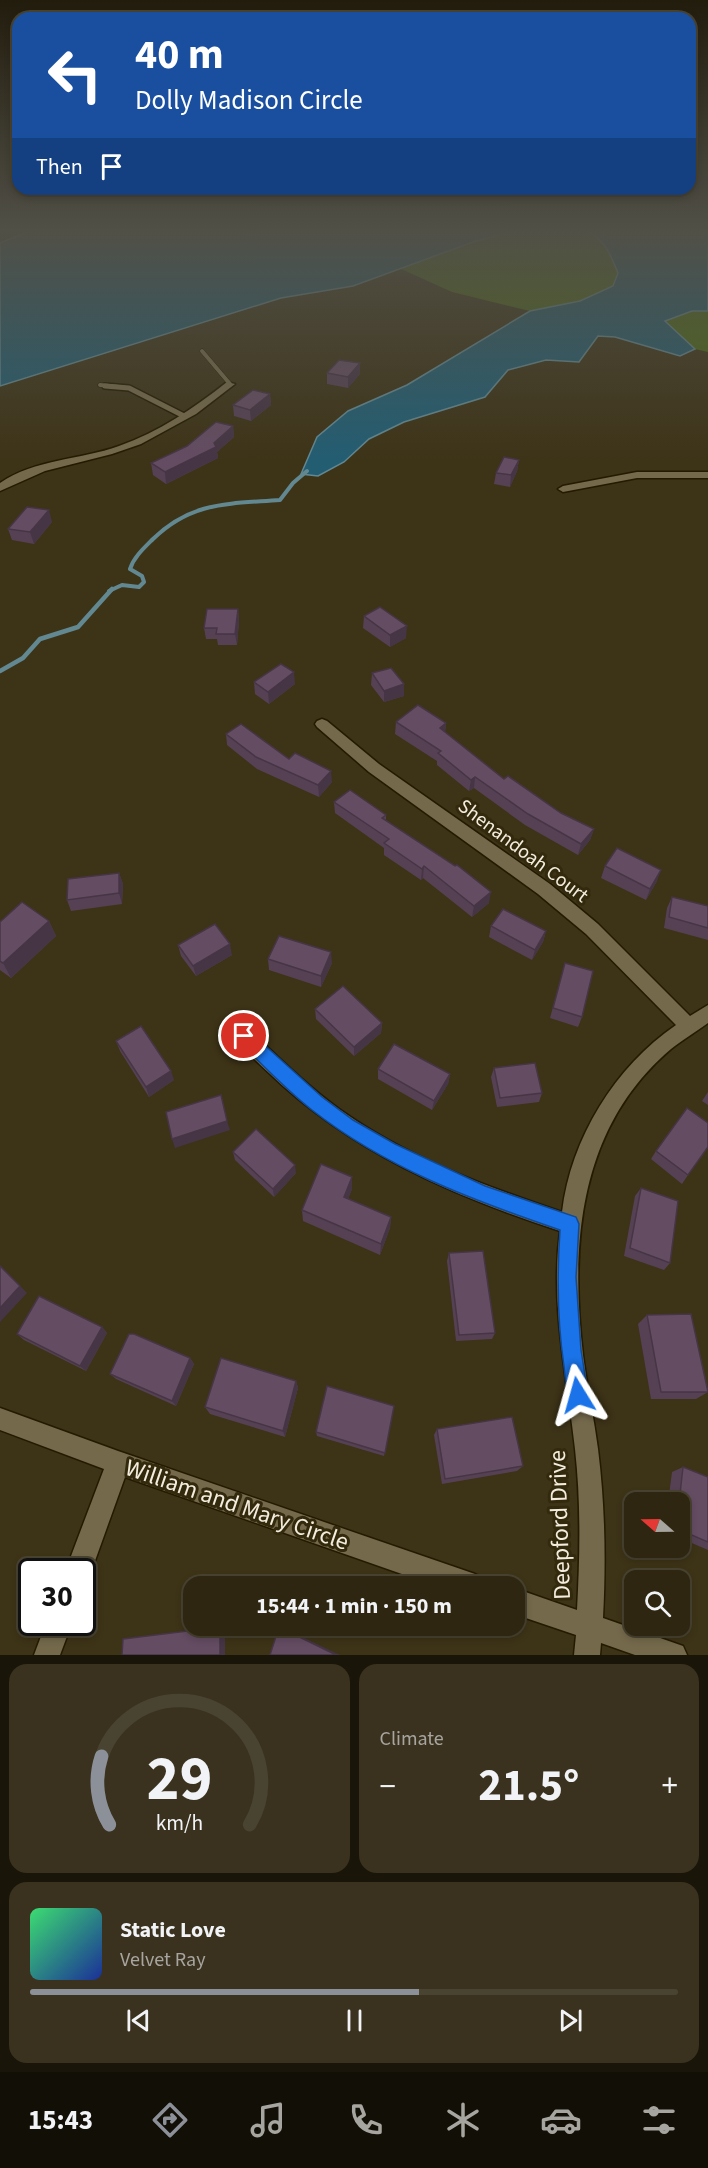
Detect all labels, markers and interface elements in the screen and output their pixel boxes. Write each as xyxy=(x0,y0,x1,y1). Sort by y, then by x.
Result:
text: 40 m xyxy=(135,25,224,85)
icon: left xyxy=(36,36,114,114)
text: Dolly Madison Circle xyxy=(135,81,363,120)
icon: arrive xyxy=(95,150,128,183)
text: Then xyxy=(36,151,83,183)
street label: Shenandoah Court xyxy=(452,793,594,910)
pin xyxy=(218,1010,269,1061)
icon: arrive xyxy=(227,1019,260,1052)
position arrow xyxy=(546,1363,610,1427)
street label: William and Mary Circle xyxy=(121,1450,353,1560)
street label: Deepford Drive xyxy=(540,1450,580,1600)
north arrow xyxy=(624,1492,690,1558)
map controls xyxy=(624,1492,690,1636)
speed limit sign: 30 xyxy=(18,1558,96,1636)
button: search xyxy=(624,1570,690,1636)
text: 15:44 · 1 min · 150 m xyxy=(256,1590,452,1622)
text: Climate xyxy=(380,1725,444,1753)
text: 29 xyxy=(146,1735,212,1824)
text: 21.5° xyxy=(478,1754,579,1818)
text: − xyxy=(380,1763,396,1810)
text: + xyxy=(662,1763,678,1810)
text: km/h xyxy=(155,1809,203,1840)
text: Static Love xyxy=(120,1914,226,1946)
text: Velvet Ray xyxy=(120,1946,206,1974)
icon: previous xyxy=(122,2004,155,2037)
icon: pause xyxy=(338,2004,371,2037)
icon: next xyxy=(554,2004,587,2037)
icon: directions xyxy=(149,2099,191,2141)
icon: music xyxy=(247,2099,289,2141)
icon: phone xyxy=(345,2099,387,2141)
icon: climate xyxy=(442,2099,484,2141)
icon: car xyxy=(540,2099,582,2141)
icon: filters xyxy=(638,2099,680,2141)
text: 15:43 xyxy=(28,2101,93,2140)

